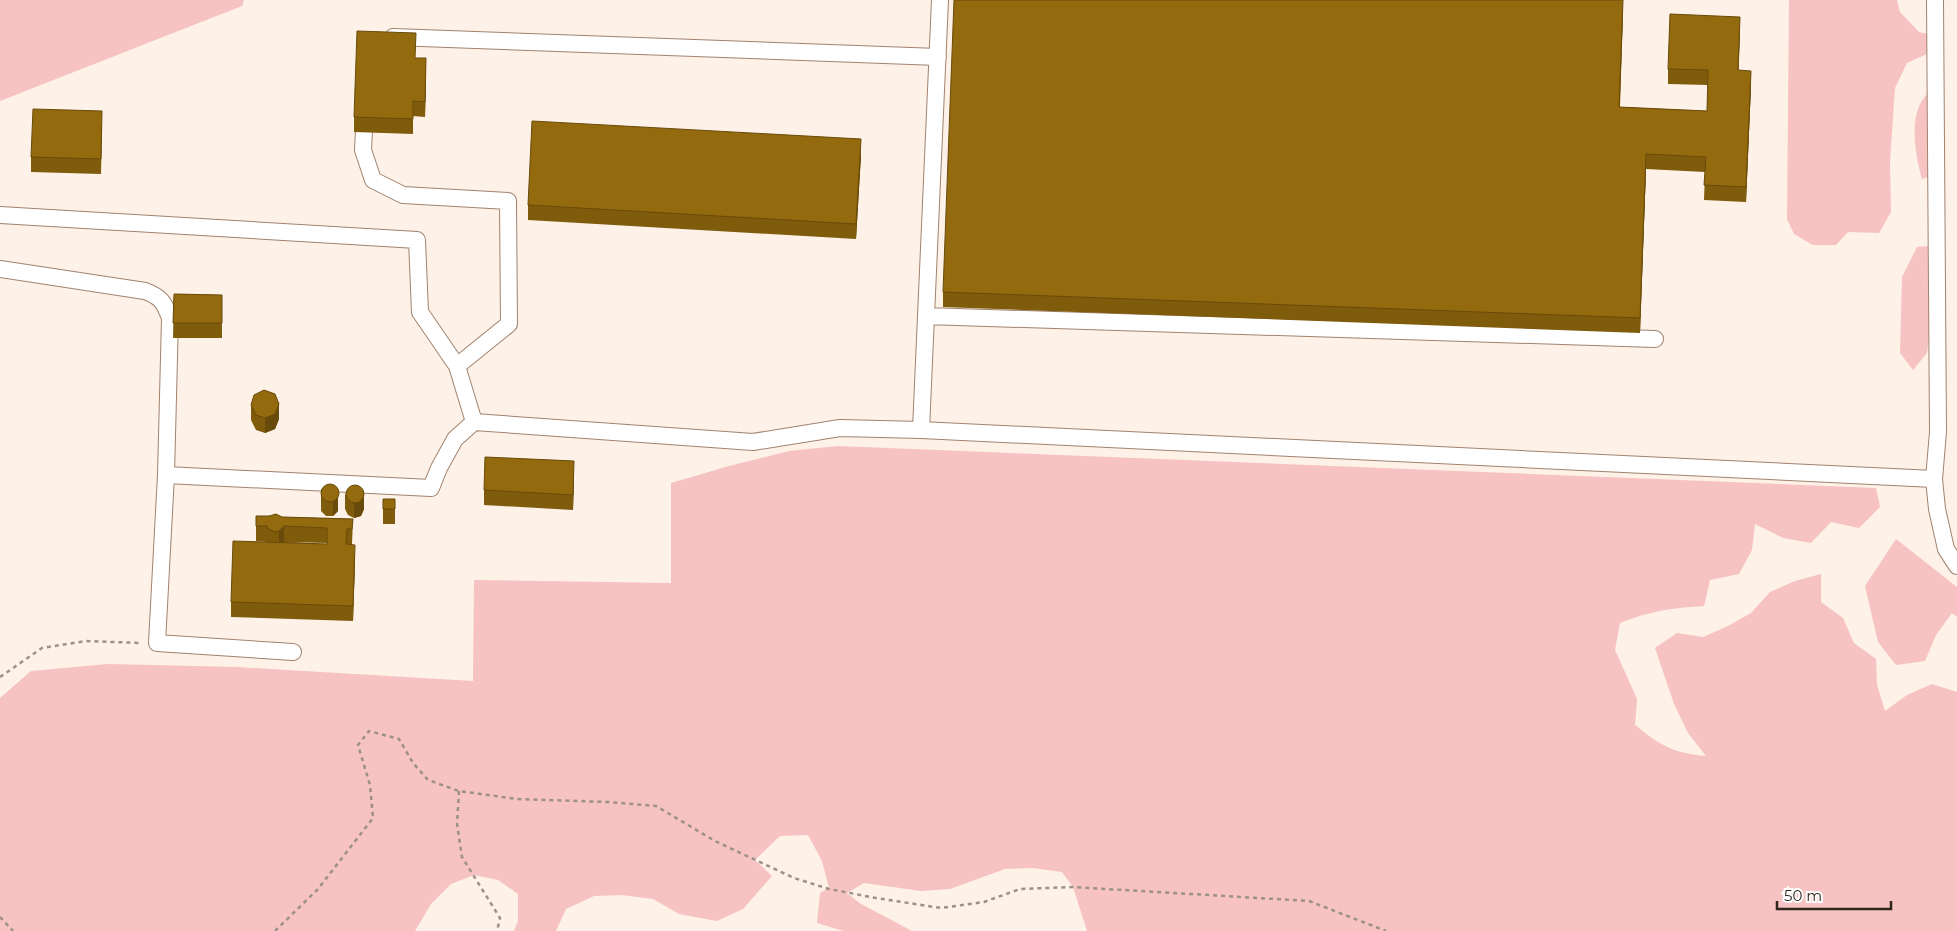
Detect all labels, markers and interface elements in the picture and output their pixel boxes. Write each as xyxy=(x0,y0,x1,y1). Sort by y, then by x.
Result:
scale bar xyxy=(1777,878,1891,910)
text: 50 m xyxy=(1784,886,1822,905)

